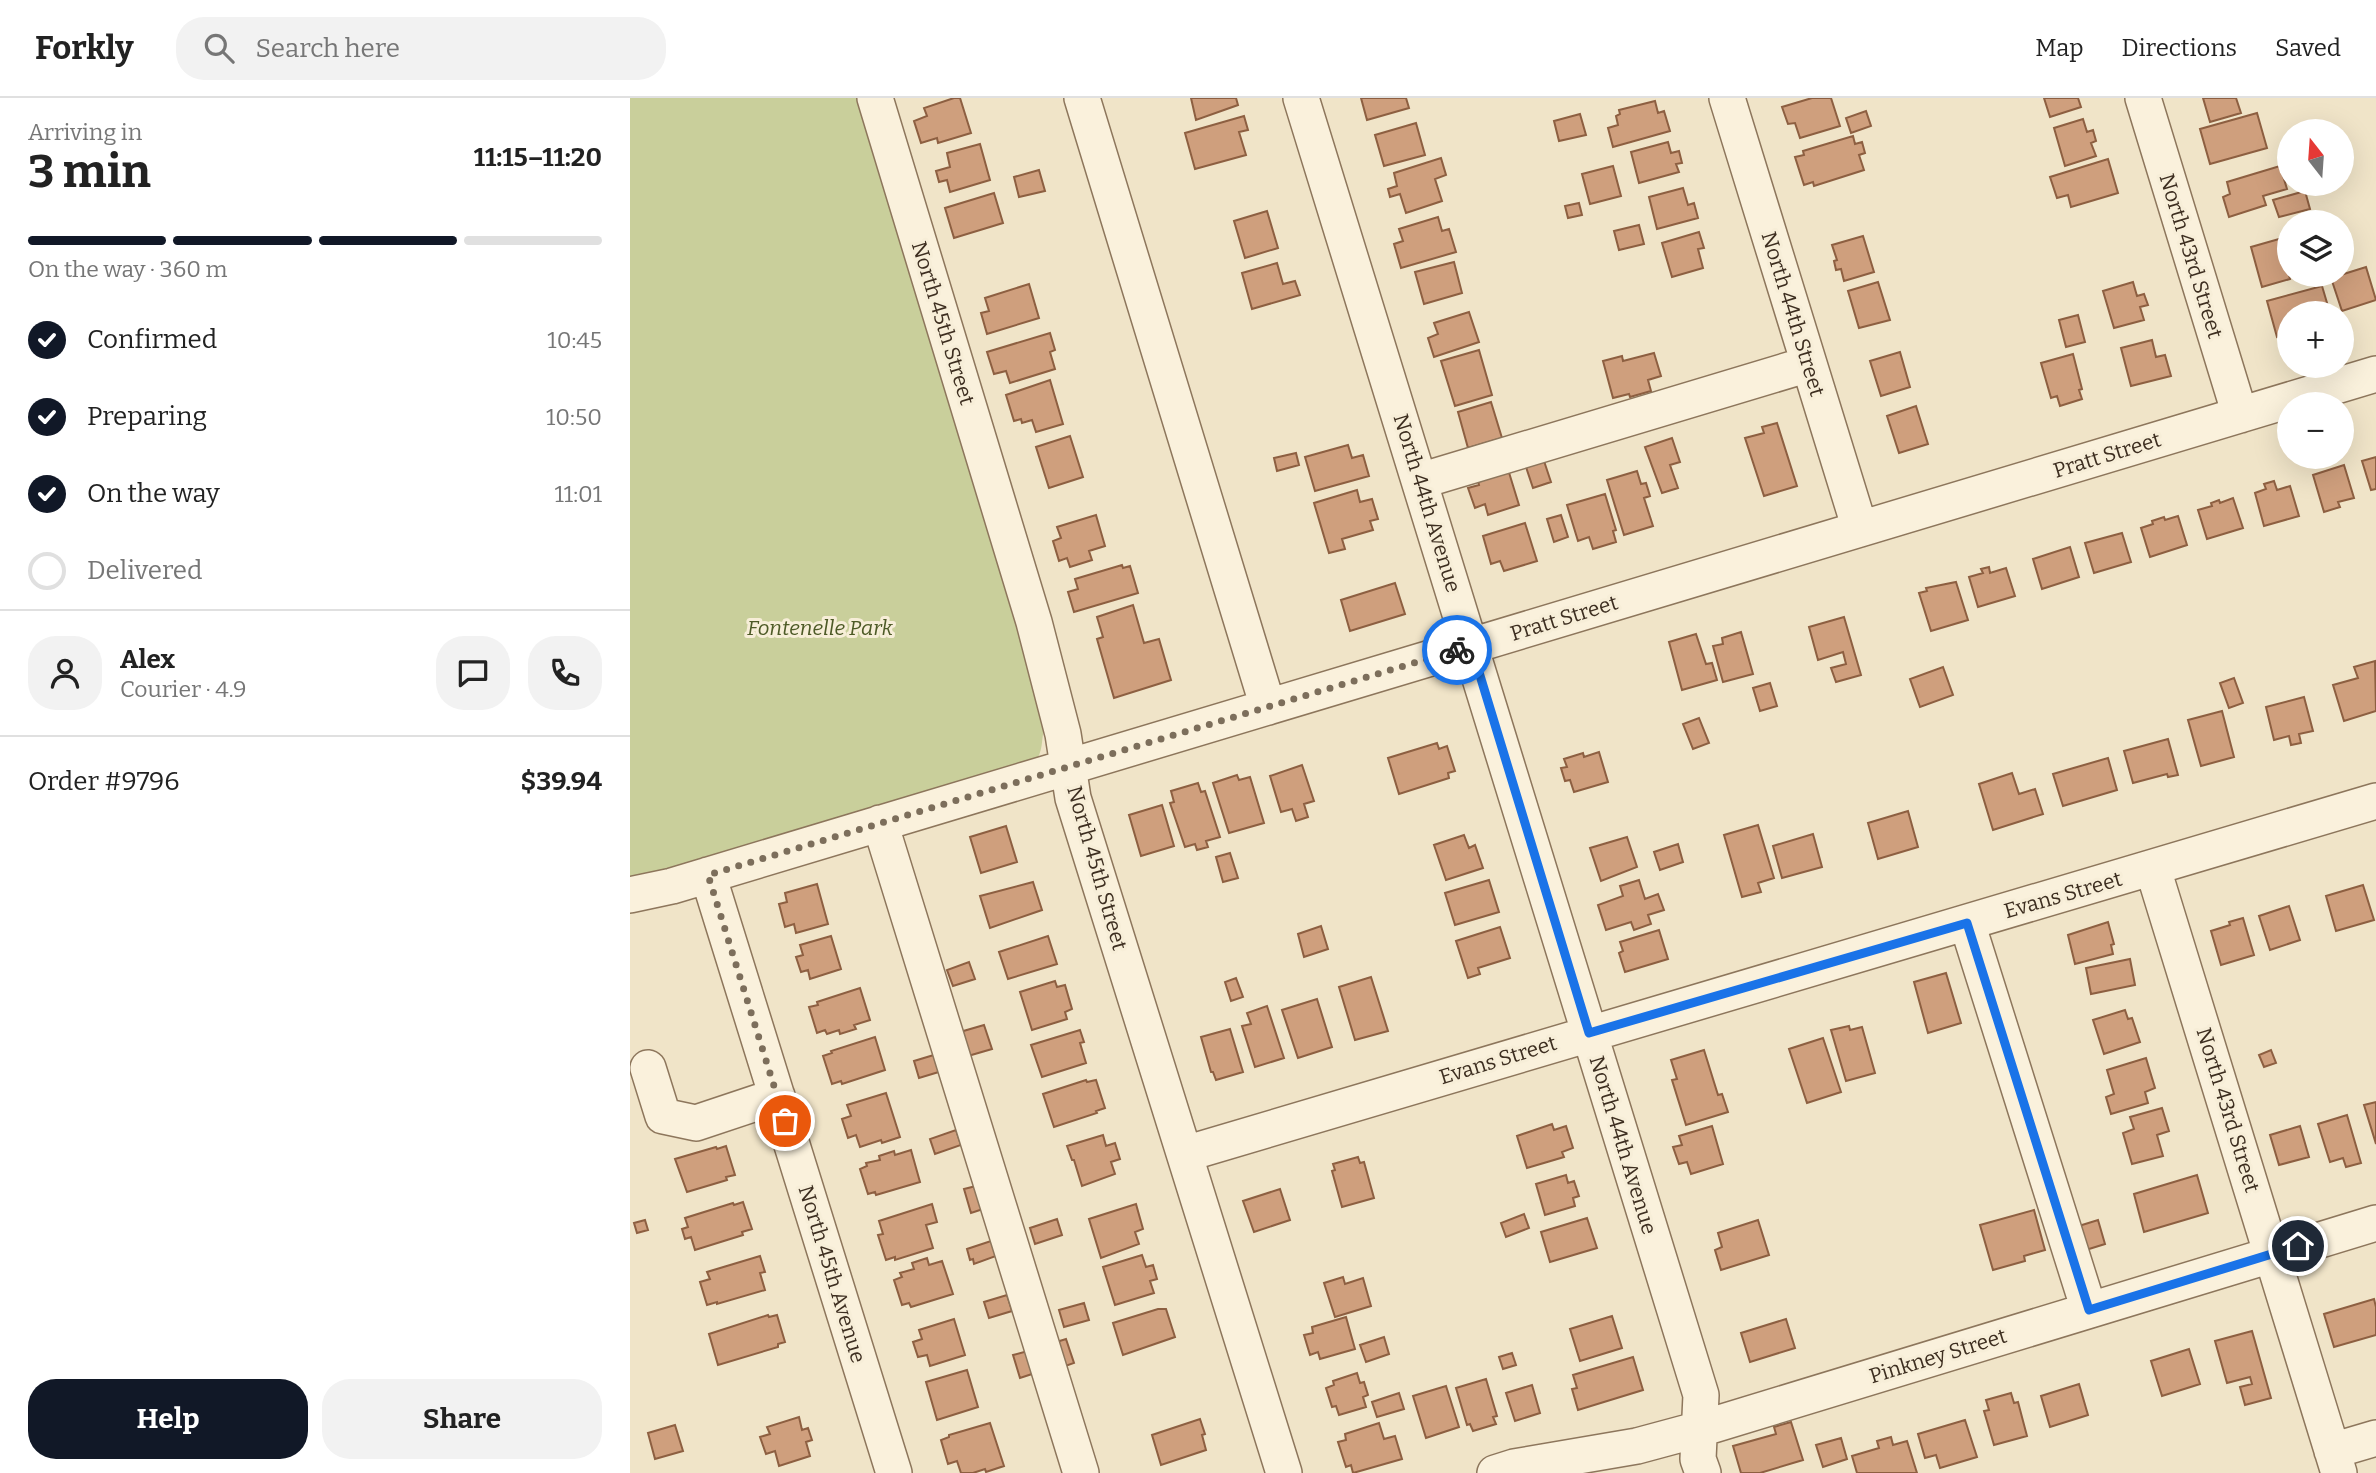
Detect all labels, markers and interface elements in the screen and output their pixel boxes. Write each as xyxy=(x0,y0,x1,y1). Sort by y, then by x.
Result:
search box xyxy=(176,17,666,80)
text: Forkly xyxy=(35,28,134,68)
icon: search xyxy=(200,29,238,67)
text: Search here xyxy=(256,33,400,64)
text: Map xyxy=(2035,34,2084,62)
text: Directions xyxy=(2122,34,2237,62)
text: Saved xyxy=(2275,34,2341,62)
text: Arriving in xyxy=(28,118,142,146)
north arrow xyxy=(2277,119,2354,196)
map controls xyxy=(2277,119,2354,469)
text: 11:15–11:20 xyxy=(474,142,602,173)
text: 3 min xyxy=(28,144,151,199)
street label: North 43rd Street xyxy=(2154,171,2229,342)
button: layers xyxy=(2277,210,2354,287)
street label: North 44th Street xyxy=(1756,228,1831,400)
street label: North 45th Street xyxy=(906,238,980,408)
text: On the way · 360 m xyxy=(28,255,227,283)
button: + xyxy=(2277,301,2354,378)
icon: check xyxy=(28,321,66,359)
text: Confirmed xyxy=(87,324,217,355)
text: 10:45 xyxy=(547,326,602,354)
button: − xyxy=(2277,392,2354,469)
icon: check xyxy=(28,398,66,436)
text: Preparing xyxy=(87,401,207,432)
text: 10:50 xyxy=(546,403,602,431)
street label: North 44th Avenue xyxy=(1387,411,1467,595)
street label: Pratt Street xyxy=(2050,426,2164,484)
icon: check xyxy=(28,475,66,513)
text: On the way xyxy=(87,478,220,509)
text: 11:01 xyxy=(554,480,602,508)
text: Delivered xyxy=(87,555,202,586)
street label: Pratt Street xyxy=(1507,589,1621,647)
park label: Fontenelle Park xyxy=(747,615,893,641)
courier xyxy=(1422,615,1492,685)
icon: bike xyxy=(1438,631,1476,669)
button: person xyxy=(28,636,102,710)
button: chat xyxy=(436,636,510,710)
button: phone xyxy=(528,636,602,710)
text: Alex xyxy=(120,644,175,675)
text: Courier · 4.9 xyxy=(120,675,247,703)
text: Order #9796 xyxy=(28,766,180,797)
text: $39.94 xyxy=(521,766,602,797)
street label: North 45th Street xyxy=(1061,783,1133,954)
street label: Evans Street xyxy=(2001,866,2125,924)
street label: North 43rd Street xyxy=(2191,1025,2266,1196)
street label: Evans Street xyxy=(1436,1030,1560,1090)
street label: North 44th Avenue xyxy=(1583,1053,1663,1237)
pin xyxy=(755,1091,815,1151)
icon: bag xyxy=(766,1102,804,1140)
street label: North 45th Avenue xyxy=(793,1182,871,1366)
pin xyxy=(2268,1216,2328,1276)
icon: home xyxy=(2279,1227,2317,1265)
street label: Pinkney Street xyxy=(1866,1323,2010,1389)
button: Help xyxy=(28,1379,308,1459)
button: Share xyxy=(322,1379,602,1459)

